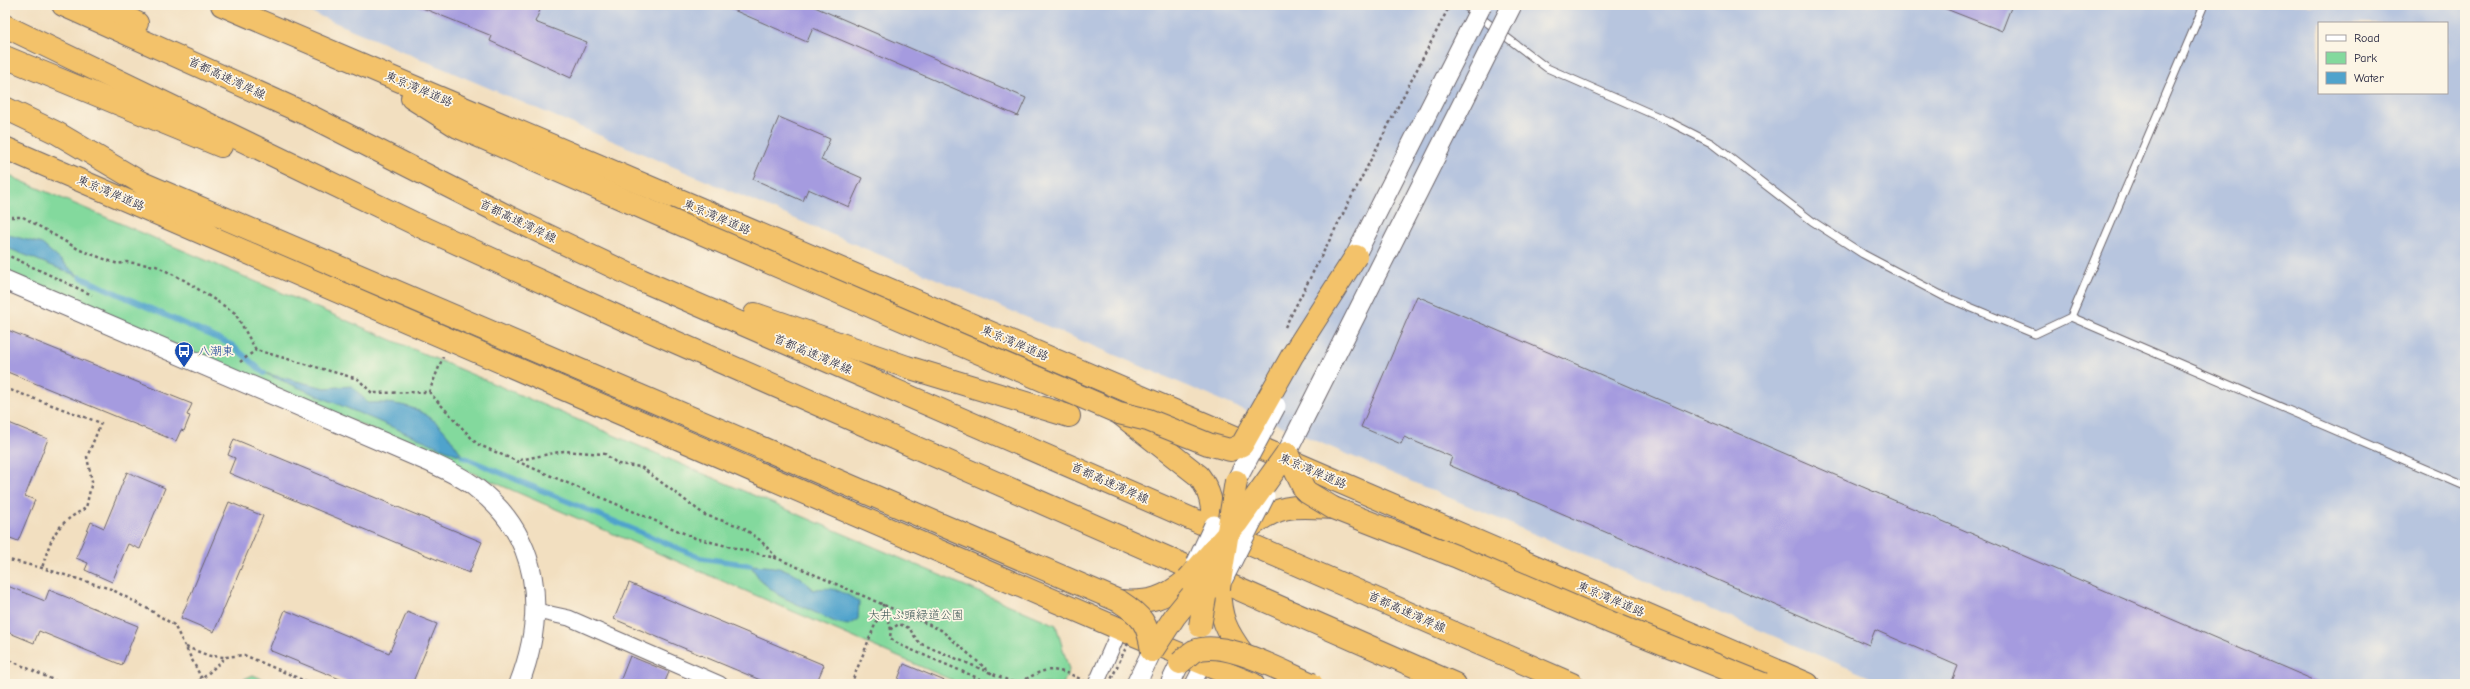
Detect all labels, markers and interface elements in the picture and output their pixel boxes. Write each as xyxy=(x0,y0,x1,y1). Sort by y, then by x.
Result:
legend xyxy=(2318,22,2448,94)
text: Road xyxy=(2354,31,2380,45)
text: Park xyxy=(2354,51,2377,65)
street label: 首都高速湾岸線 xyxy=(186,54,268,102)
street label: 東京湾岸道路 xyxy=(383,68,455,110)
text: Water xyxy=(2354,71,2384,85)
street label: 東京湾岸道路 xyxy=(75,172,147,214)
street label: 首都高速湾岸線 xyxy=(477,196,559,246)
street label: 東京湾岸道路 xyxy=(681,196,753,238)
street label: 東京湾岸道路 xyxy=(979,322,1051,364)
street label: 首都高速湾岸線 xyxy=(772,331,854,377)
bus stop icon: 八潮東 xyxy=(173,340,195,368)
place label: 八潮東 xyxy=(198,344,234,358)
street label: 東京湾岸道路 xyxy=(1277,450,1349,492)
street label: 首都高速湾岸線 xyxy=(1069,460,1151,506)
street label: 東京湾岸道路 xyxy=(1575,578,1647,620)
street label: 首都高速湾岸線 xyxy=(1366,589,1448,635)
park label: 大井ふ頭緑道公園 xyxy=(868,608,964,622)

